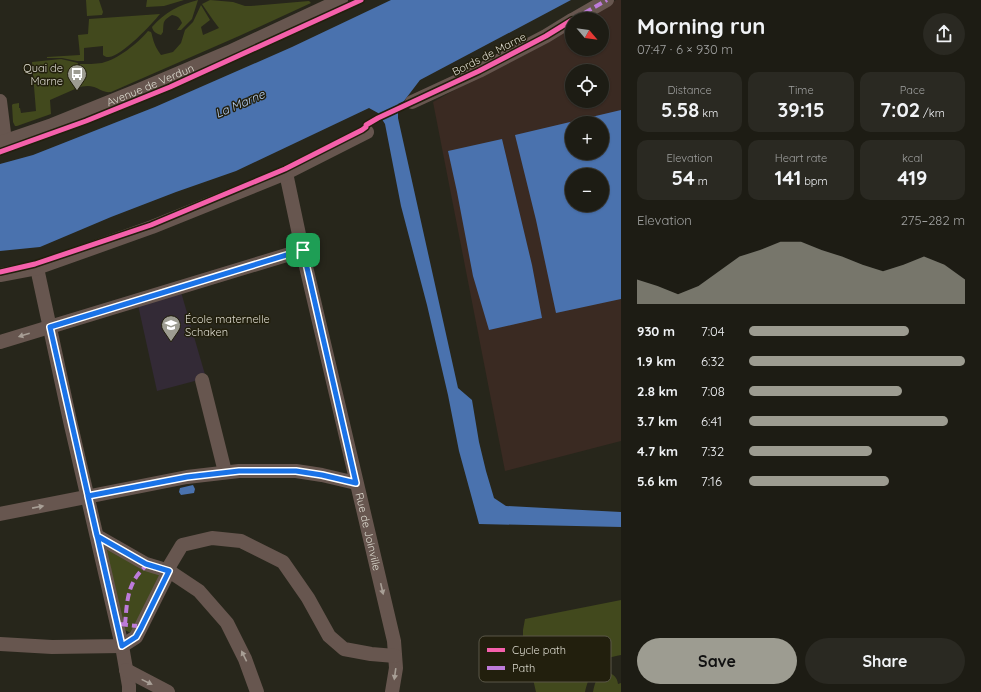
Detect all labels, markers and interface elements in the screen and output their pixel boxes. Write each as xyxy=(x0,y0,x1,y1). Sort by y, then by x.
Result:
north arrow xyxy=(565,12,609,56)
map controls xyxy=(565,12,609,212)
text: Morning run xyxy=(637,12,765,40)
button: share xyxy=(923,13,965,55)
street label: Bords de Marne xyxy=(450,29,528,79)
text: 07:47 · 6 × 930 m xyxy=(637,41,733,57)
place label: Quai de Marne xyxy=(23,61,63,88)
street label: Avenue de Verdun xyxy=(104,61,196,109)
bus stop icon: Quai de Marne xyxy=(66,63,88,91)
button: locate xyxy=(565,64,609,108)
text: Distance xyxy=(668,83,712,97)
text: Time xyxy=(788,83,814,97)
text: Pace xyxy=(900,83,925,97)
water label: La Marne xyxy=(213,86,268,121)
text: 5.58 xyxy=(661,97,699,122)
text: 39:15 xyxy=(778,97,824,122)
text: 7:02 xyxy=(880,97,920,122)
text: km xyxy=(699,106,718,120)
text: /km xyxy=(920,106,945,120)
button: + xyxy=(565,116,609,160)
text: Elevation xyxy=(666,151,713,165)
text: Heart rate xyxy=(775,151,827,165)
text: kcal xyxy=(902,151,923,165)
text: 54 xyxy=(672,165,695,190)
text: 141 xyxy=(774,165,801,190)
text: 419 xyxy=(897,165,927,190)
button: − xyxy=(565,168,609,212)
text: m xyxy=(695,174,708,188)
text: bpm xyxy=(801,174,828,188)
text: Elevation xyxy=(637,212,692,228)
text: 275–282 m xyxy=(901,212,965,228)
pin xyxy=(286,233,320,267)
icon: arrive xyxy=(292,239,314,261)
place label: École maternelle Schaken xyxy=(185,312,270,339)
school or university icon: École maternelle Schaken xyxy=(160,314,182,342)
text: 930 m xyxy=(637,323,675,339)
text: 7:04 xyxy=(701,323,725,339)
one-way arrow xyxy=(18,332,30,338)
text: 1.9 km xyxy=(637,353,676,369)
text: 6:32 xyxy=(701,353,724,369)
text: 2.8 km xyxy=(637,383,678,399)
text: 7:08 xyxy=(701,383,725,399)
text: 3.7 km xyxy=(637,413,677,429)
text: 6:41 xyxy=(701,413,722,429)
text: 4.7 km xyxy=(637,443,678,459)
text: 7:32 xyxy=(701,443,724,459)
text: 5.6 km xyxy=(637,473,677,489)
text: 7:16 xyxy=(701,473,722,489)
street label: Rue de Joinville xyxy=(352,491,384,572)
one-way arrow xyxy=(32,503,44,509)
one-way arrow xyxy=(379,582,385,595)
legend xyxy=(479,636,611,682)
button: Save xyxy=(637,638,797,684)
button: Share xyxy=(805,638,965,684)
text: Cycle path xyxy=(512,643,566,657)
one-way arrow xyxy=(240,650,247,661)
text: Path xyxy=(512,661,535,675)
one-way arrow xyxy=(392,668,398,680)
one-way arrow xyxy=(141,678,153,685)

